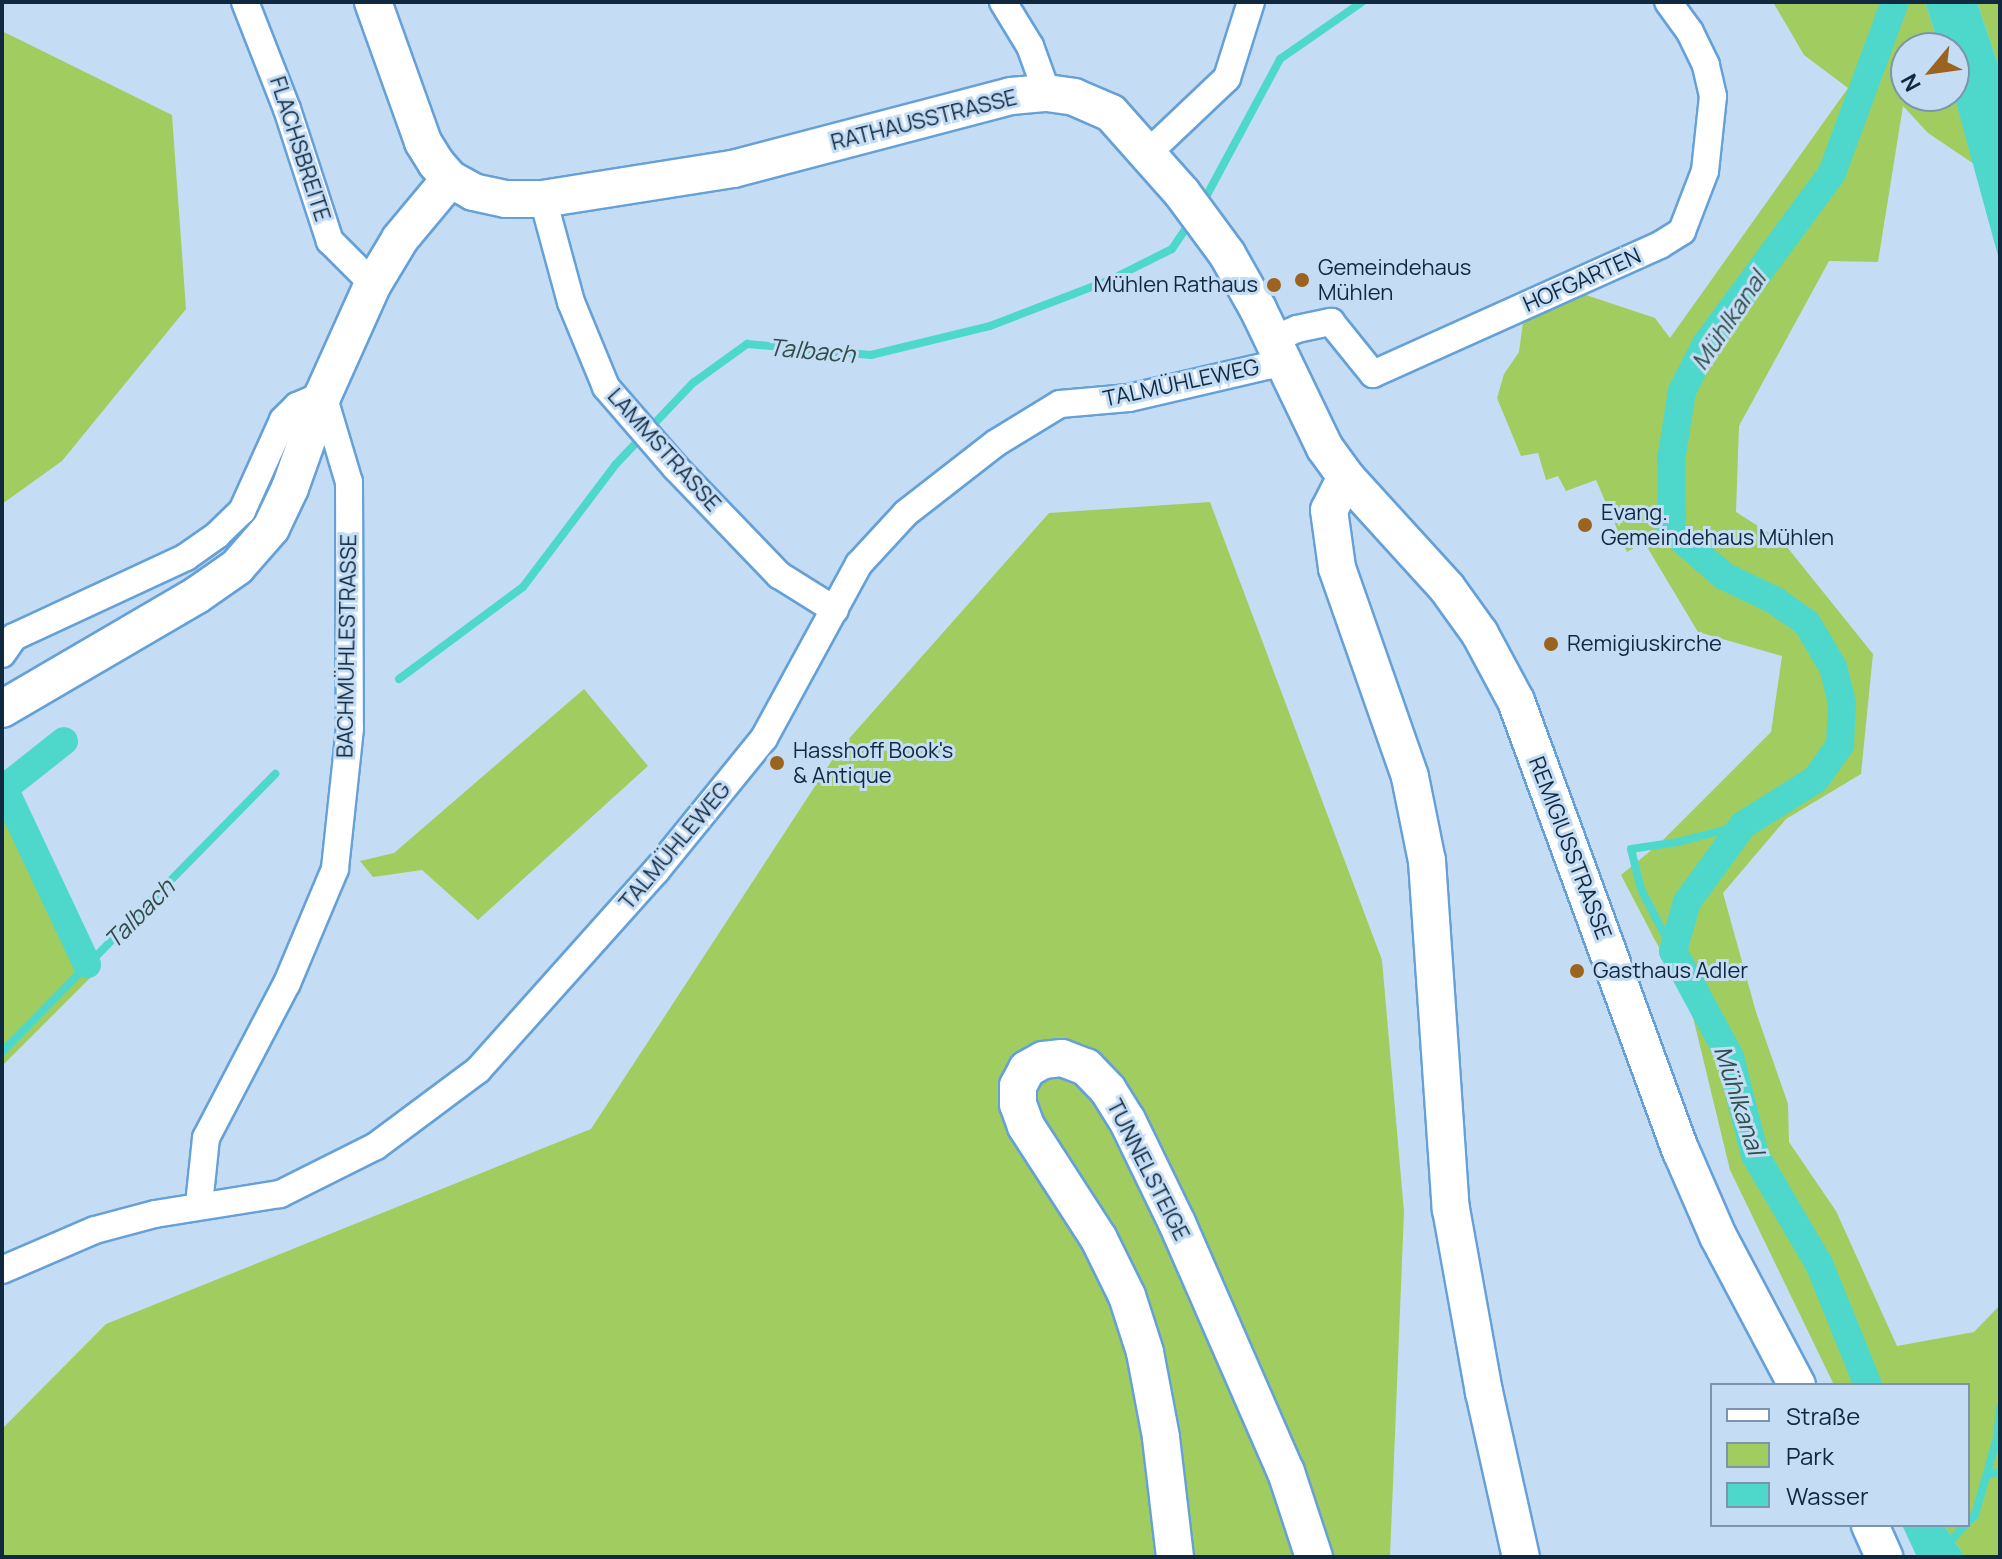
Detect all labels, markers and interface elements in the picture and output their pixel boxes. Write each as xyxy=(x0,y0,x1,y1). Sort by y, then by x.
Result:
north arrow xyxy=(1890,32,1970,112)
text: N xyxy=(1894,68,1928,97)
street label: FLACHSBREITE xyxy=(264,73,336,225)
street label: RATHAUSSTRASSE xyxy=(828,84,1020,156)
street label: HOFGARTEN xyxy=(1519,242,1645,318)
place label: Gemeindehaus Mühlen xyxy=(1318,254,1471,306)
water label: Mühlkanal xyxy=(1685,265,1771,375)
marker: Gemeindehaus Mühlen xyxy=(1293,271,1311,289)
place label: Mühlen Rathaus xyxy=(1093,272,1258,298)
marker: Mühlen Rathaus xyxy=(1265,276,1283,294)
water label: Talbach xyxy=(768,332,856,368)
street label: TALMÜHLEWEG xyxy=(1101,354,1261,412)
street label: LAMMSTRASSE xyxy=(602,383,726,517)
place label: Evang. Gemeindehaus Mühlen xyxy=(1601,499,1834,550)
marker: Evang. Gemeindehaus Mühlen xyxy=(1576,516,1594,534)
street label: BACHMÜHLESTRASSE xyxy=(332,534,362,758)
place label: Remigiuskirche xyxy=(1567,631,1722,657)
marker: Remigiuskirche xyxy=(1542,635,1560,653)
place label: Hasshoff Book's & Antique xyxy=(793,737,953,788)
street label: REMIGIUSSTRASSE xyxy=(1523,753,1617,943)
marker: Hasshoff Book's & Antique xyxy=(768,754,786,772)
street label: TALMÜHLEWEG xyxy=(614,777,736,915)
water label: Talbach xyxy=(98,872,180,954)
place label: Gasthaus Adler xyxy=(1593,958,1748,984)
marker: Gasthaus Adler xyxy=(1568,962,1586,980)
water label: Mühlkanal xyxy=(1709,1042,1771,1158)
street label: TUNNELSTEIGE xyxy=(1101,1095,1195,1245)
legend xyxy=(1710,1383,1970,1527)
text: Straße xyxy=(1786,1399,1860,1432)
text: Park xyxy=(1786,1439,1834,1472)
text: Wasser xyxy=(1786,1479,1869,1512)

